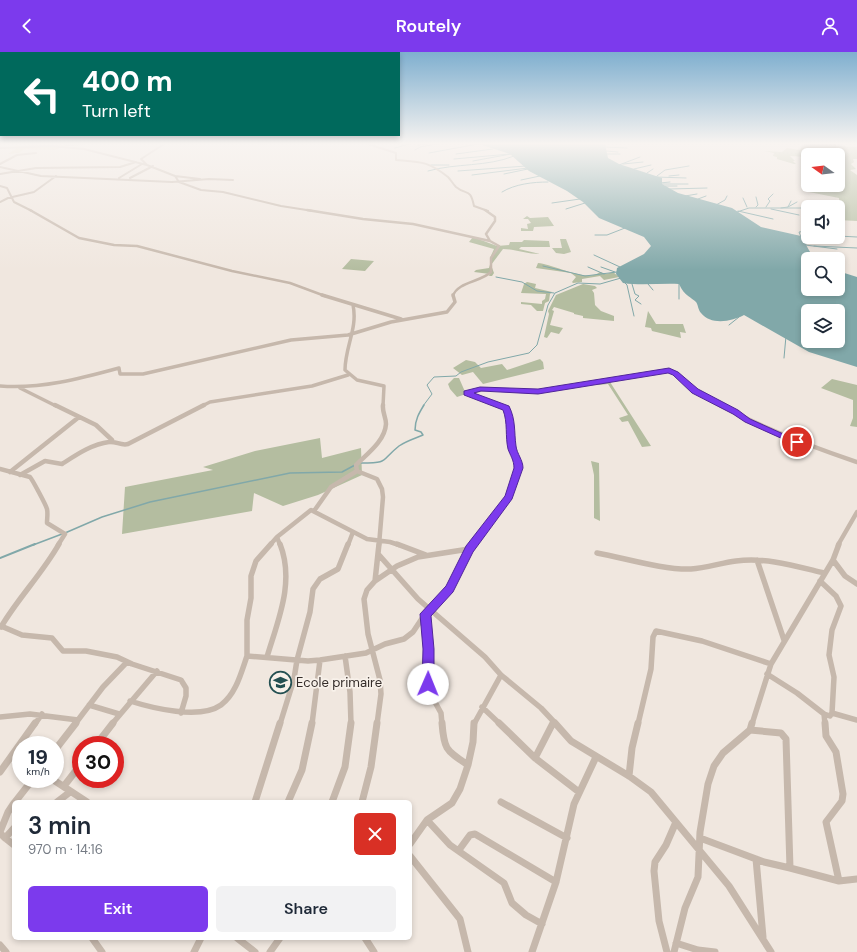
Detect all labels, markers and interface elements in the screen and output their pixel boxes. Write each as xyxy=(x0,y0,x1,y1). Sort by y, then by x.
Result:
text: Routely xyxy=(396,14,461,38)
icon: back xyxy=(16,15,38,37)
icon: person xyxy=(819,15,841,37)
text: 400 m xyxy=(82,63,173,100)
icon: left xyxy=(16,68,68,120)
text: Turn left xyxy=(82,99,151,123)
north arrow xyxy=(801,148,845,192)
map controls xyxy=(801,148,845,348)
button: sound xyxy=(801,200,845,244)
button: search xyxy=(801,252,845,296)
button: layers xyxy=(801,304,845,348)
pin xyxy=(780,425,814,459)
icon: arrive xyxy=(786,431,808,453)
position arrow xyxy=(407,663,449,705)
school or university icon: Ecole primaire xyxy=(268,669,294,695)
place label: Ecole primaire xyxy=(296,674,382,691)
speed limit sign: 30 xyxy=(72,736,124,788)
text: 19 xyxy=(28,744,48,770)
text: km/h xyxy=(26,765,50,778)
text: 3 min xyxy=(28,810,91,841)
button: close xyxy=(354,813,396,855)
text: 970 m · 14:16 xyxy=(28,841,103,858)
button: Exit xyxy=(28,886,208,932)
button: Share xyxy=(216,886,396,932)

